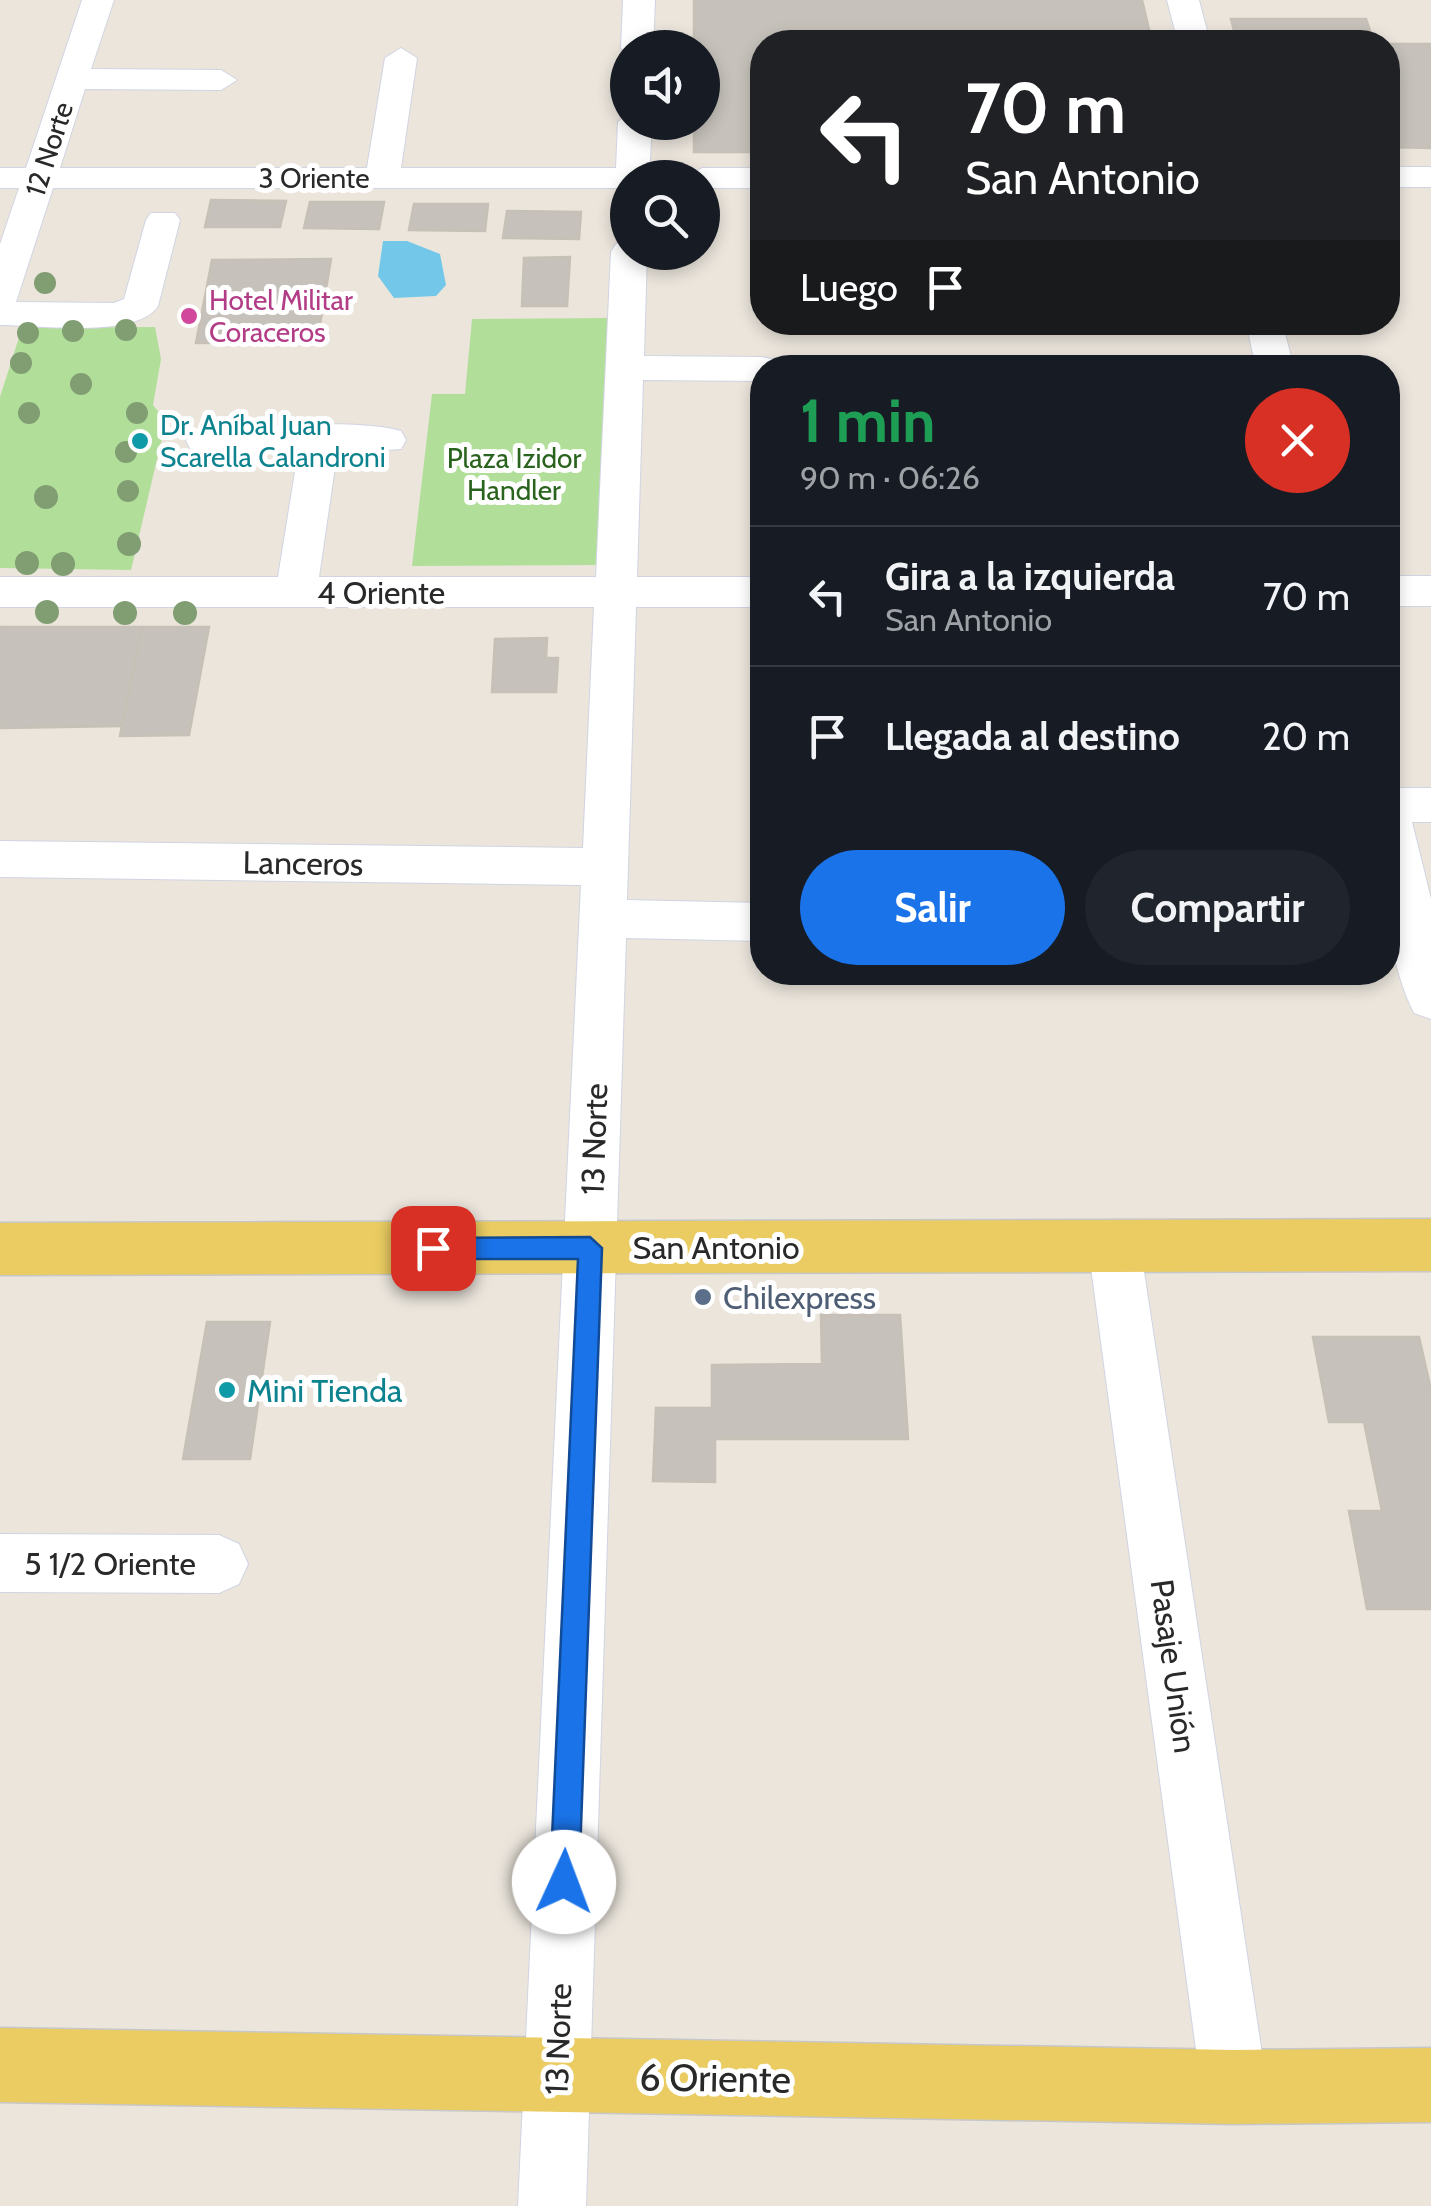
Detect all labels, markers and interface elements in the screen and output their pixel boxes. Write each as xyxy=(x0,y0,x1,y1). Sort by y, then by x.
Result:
map controls xyxy=(610,30,720,270)
button: sound xyxy=(610,30,720,140)
text: 70 m xyxy=(965,65,1126,151)
icon: left xyxy=(800,70,930,200)
street label: 12 Norte xyxy=(18,97,80,201)
text: San Antonio xyxy=(965,151,1200,205)
button: search xyxy=(610,160,720,270)
street label: 3 Oriente xyxy=(258,161,370,195)
icon: arrive xyxy=(918,260,973,315)
text: Luego xyxy=(800,264,898,311)
place label: Hotel Militar Coraceros xyxy=(209,283,353,349)
marker: Hotel Militar Coraceros xyxy=(178,305,200,327)
text: 1 min xyxy=(800,384,935,457)
button: close xyxy=(1245,388,1350,493)
place label: Dr. Aníbal Juan Scarella Calandroni xyxy=(160,408,386,474)
marker: Dr. Aníbal Juan Scarella Calandroni xyxy=(129,430,151,452)
park label: Plaza Izidor Handler xyxy=(447,441,581,507)
text: 90 m · 06:26 xyxy=(800,458,980,497)
text: Gira a la izquierda xyxy=(885,553,1175,600)
icon: left xyxy=(800,569,855,624)
street label: 4 Oriente xyxy=(317,573,445,612)
text: 70 m xyxy=(1263,573,1350,620)
text: San Antonio xyxy=(885,600,1052,639)
icon: arrive xyxy=(800,709,855,764)
text: Llegada al destino xyxy=(885,713,1180,760)
text: 20 m xyxy=(1262,713,1350,760)
street label: Lanceros xyxy=(242,842,364,884)
button: Salir xyxy=(800,850,1065,965)
button: Compartir xyxy=(1085,850,1350,965)
street label: 13 Norte xyxy=(573,1082,615,1196)
pin xyxy=(391,1206,476,1291)
icon: arrive xyxy=(406,1221,461,1276)
street label: San Antonio xyxy=(632,1228,800,1267)
place label: Chilexpress xyxy=(723,1278,876,1317)
marker: Chilexpress xyxy=(692,1286,714,1308)
place label: Mini Tienda xyxy=(247,1371,403,1410)
marker: Mini Tienda xyxy=(216,1379,238,1401)
street label: 5 1/2 Oriente xyxy=(24,1544,196,1583)
street label: Pasaje Unión xyxy=(1143,1577,1205,1755)
position arrow xyxy=(512,1830,616,1934)
street label: 13 Norte xyxy=(537,1982,579,2096)
street label: 6 Oriente xyxy=(639,2053,791,2103)

